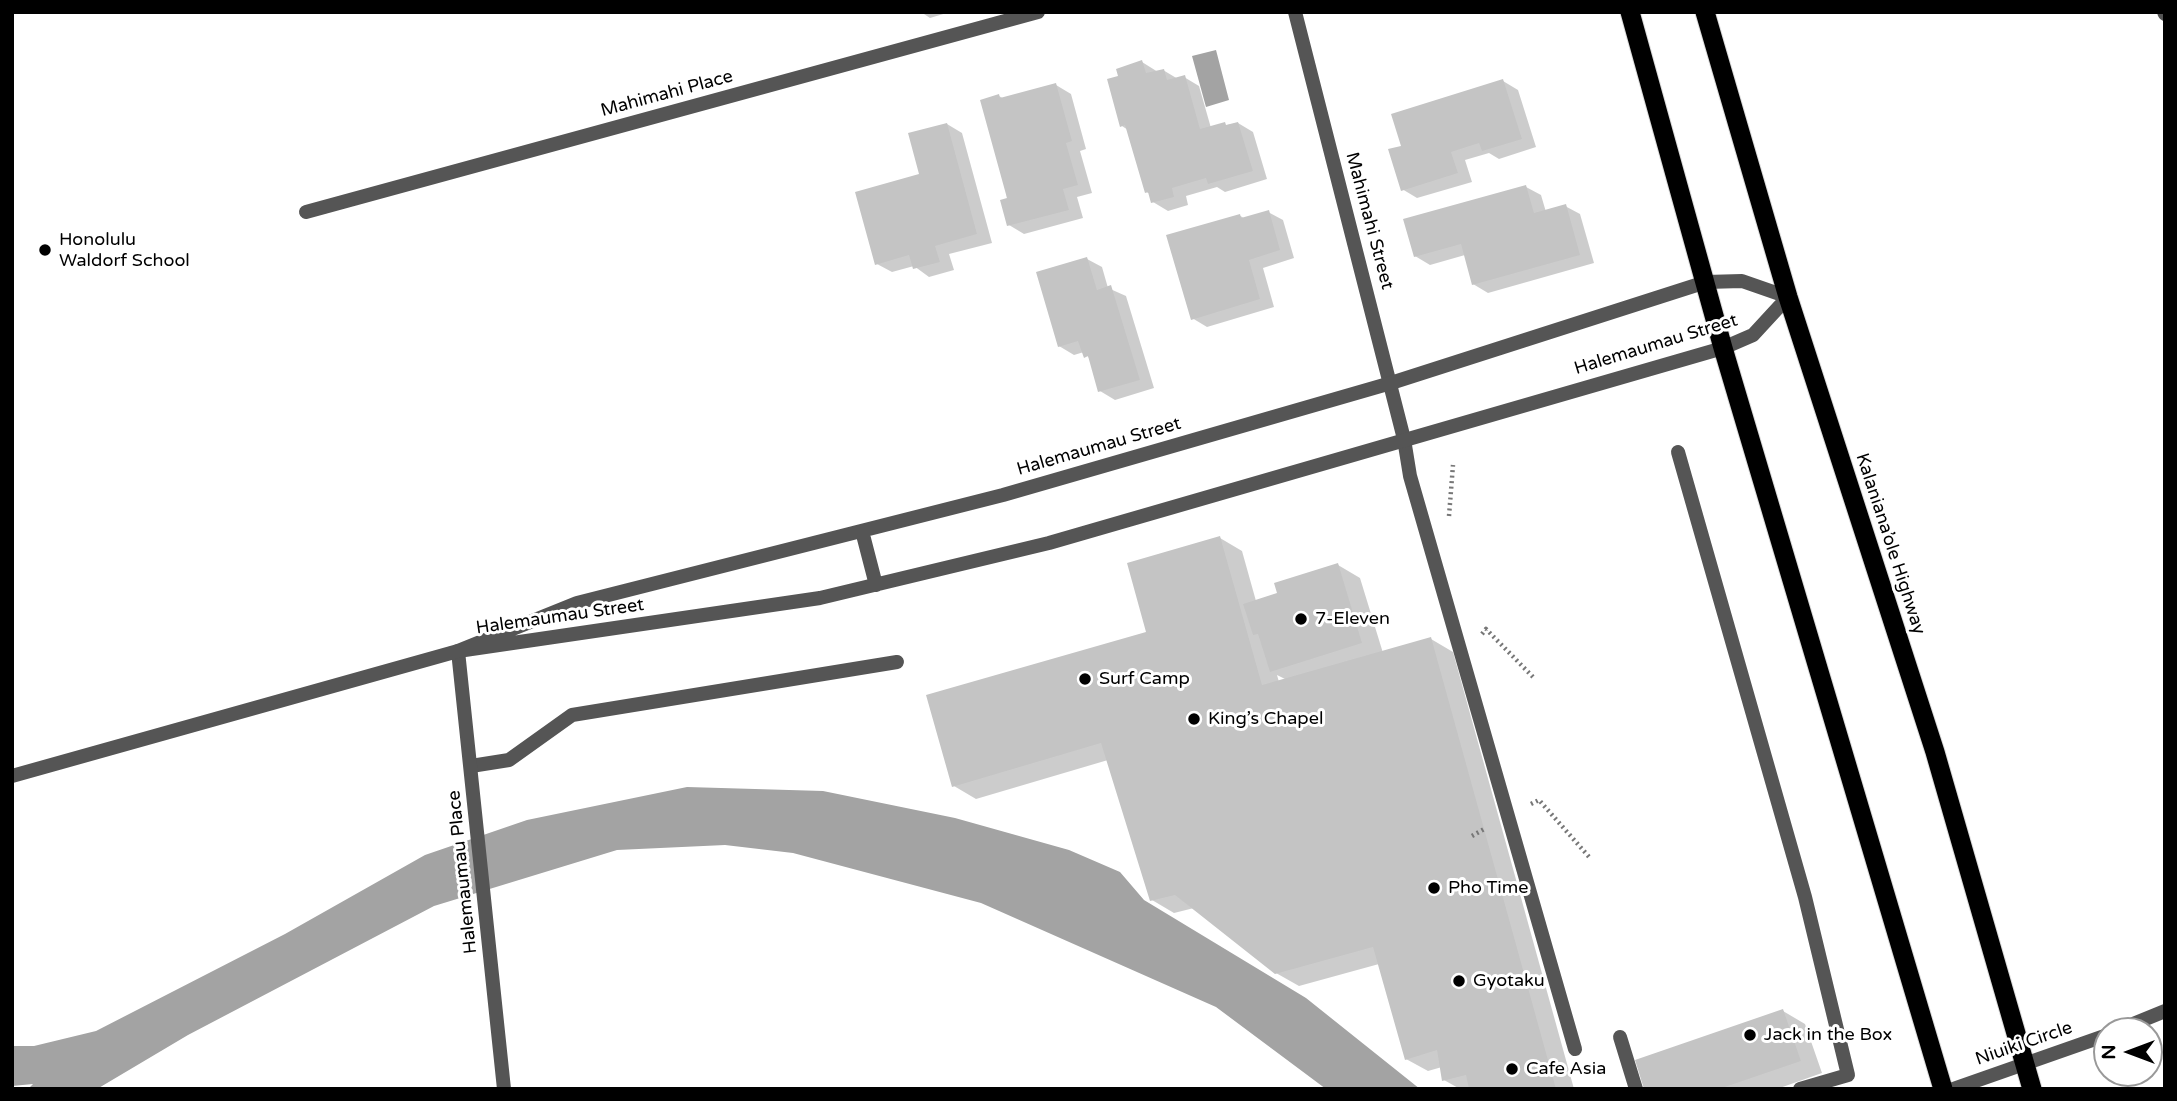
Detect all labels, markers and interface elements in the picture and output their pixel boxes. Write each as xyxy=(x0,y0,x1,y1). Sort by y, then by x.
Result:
street label: Mahimahi Place xyxy=(599,66,735,122)
street label: Mahimahi Street xyxy=(1340,150,1398,292)
place label: Honolulu Waldorf School xyxy=(59,229,190,272)
marker: Honolulu Waldorf School xyxy=(37,242,53,258)
street label: Halemaumau Street xyxy=(1572,310,1740,380)
street label: Halemaumau Street xyxy=(1015,413,1183,481)
street label: Kalaniana’ole Highway xyxy=(1850,451,1930,637)
street label: Halemaumau Street xyxy=(475,595,645,639)
place label: 7-Eleven xyxy=(1315,608,1390,630)
marker: 7-Eleven xyxy=(1293,611,1309,627)
place label: Surf Camp xyxy=(1099,668,1190,690)
marker: Surf Camp xyxy=(1077,671,1093,687)
place label: King’s Chapel xyxy=(1208,708,1323,730)
marker: King’s Chapel xyxy=(1186,711,1202,727)
street label: Halemaumau Place xyxy=(444,789,482,955)
place label: Pho Time xyxy=(1448,877,1529,899)
marker: Pho Time xyxy=(1426,880,1442,896)
place label: Gyotaku xyxy=(1473,970,1545,992)
marker: Gyotaku xyxy=(1451,973,1467,989)
street label: Niuiki Circle xyxy=(1973,1017,2075,1071)
north arrow xyxy=(2093,1017,2163,1087)
place label: Jack in the Box xyxy=(1764,1024,1892,1046)
marker: Jack in the Box xyxy=(1742,1027,1758,1043)
text: N xyxy=(2098,1044,2120,1060)
place label: Cafe Asia xyxy=(1526,1058,1606,1080)
marker: Cafe Asia xyxy=(1504,1061,1520,1077)

